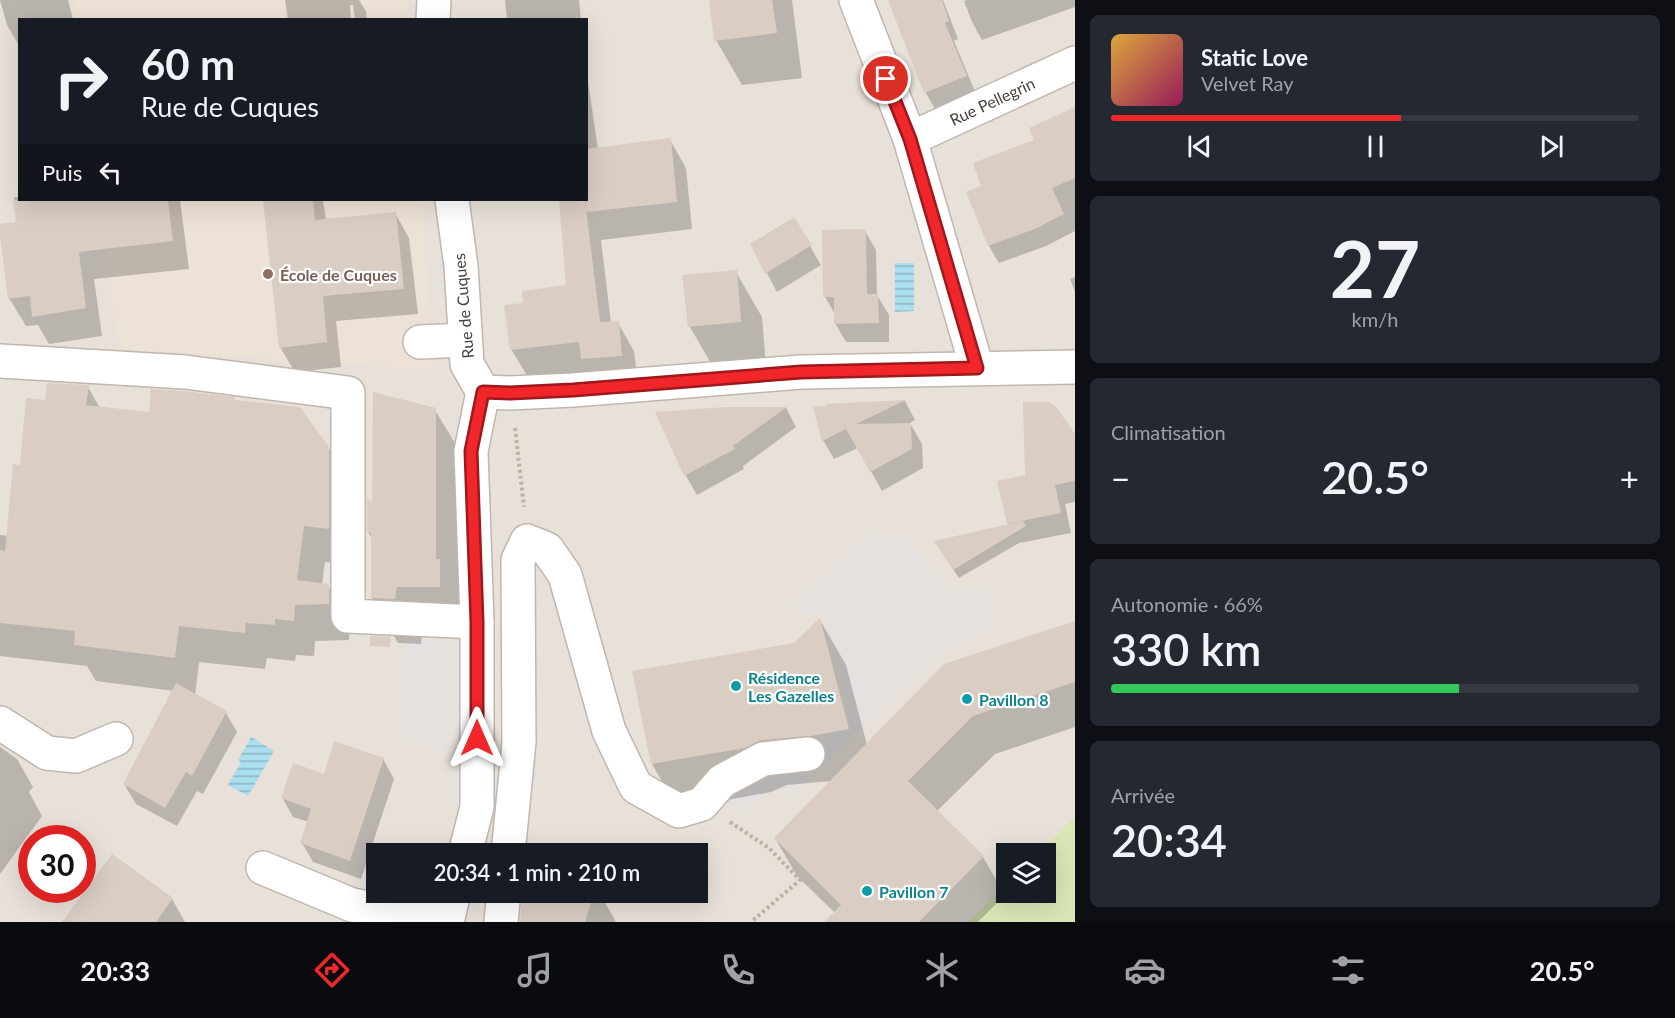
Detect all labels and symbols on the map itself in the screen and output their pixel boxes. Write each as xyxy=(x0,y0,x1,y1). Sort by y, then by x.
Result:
pin xyxy=(860,53,911,104)
street label: Rue Pellegrin xyxy=(946,73,1038,129)
street label: Rue de Cuques xyxy=(449,253,477,359)
place label: École de Cuques xyxy=(280,265,397,284)
marker: École de Cuques xyxy=(261,267,275,281)
place label: Résidence Les Gazelles xyxy=(748,668,834,705)
marker: Résidence Les Gazelles xyxy=(729,679,743,693)
place label: Pavillon 8 xyxy=(979,690,1048,709)
marker: Pavillon 8 xyxy=(960,692,974,706)
position arrow xyxy=(445,706,509,770)
speed limit sign: 30 xyxy=(18,825,96,903)
place label: Pavillon 7 xyxy=(879,882,948,901)
marker: Pavillon 7 xyxy=(860,884,874,898)

